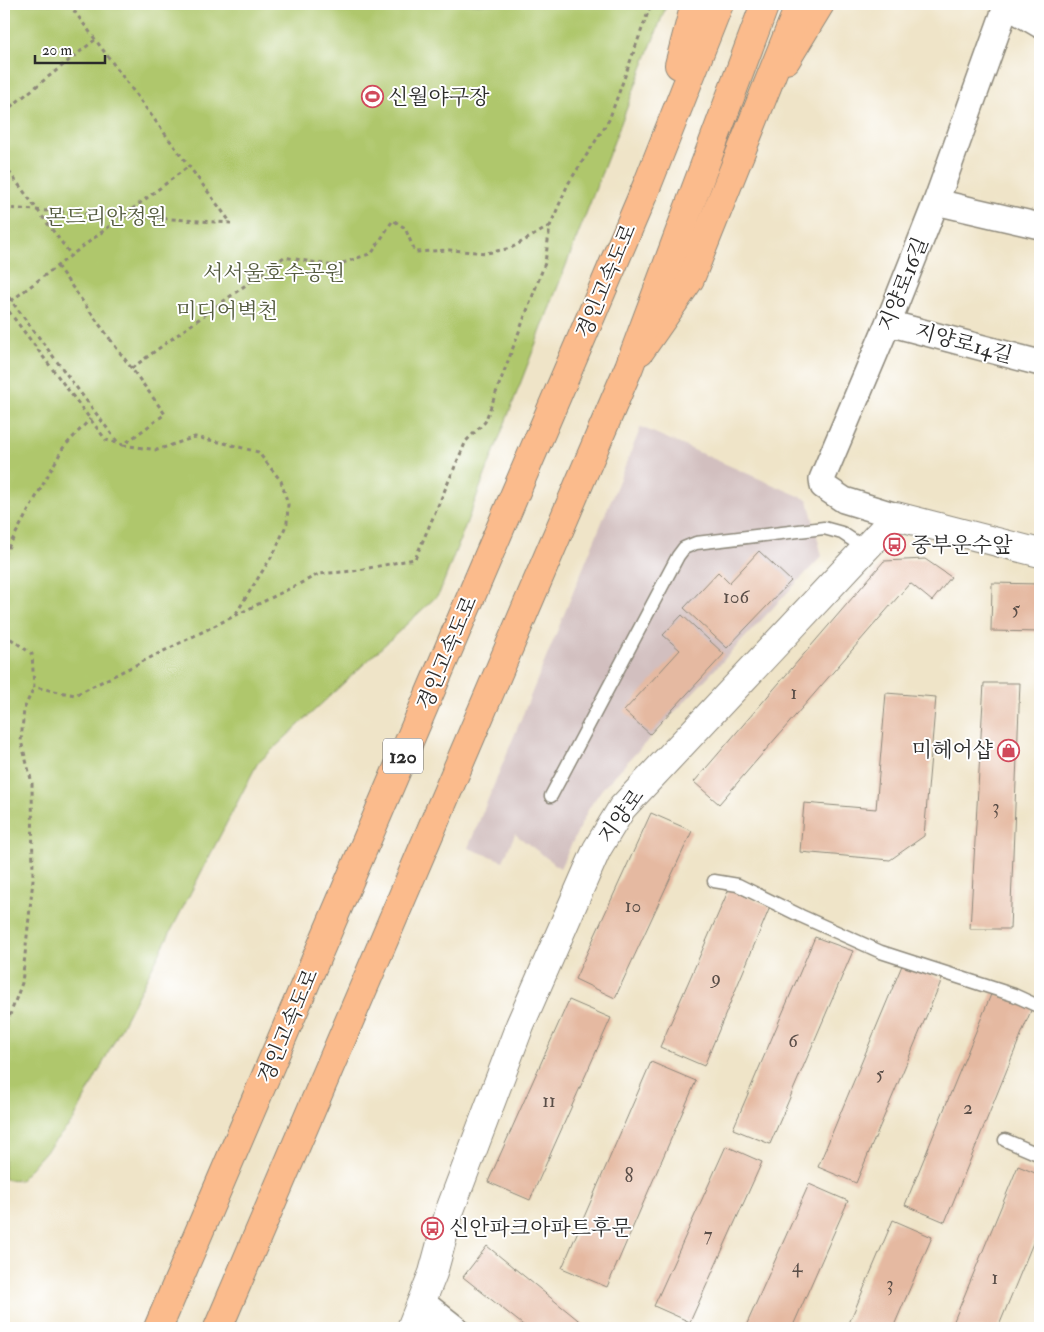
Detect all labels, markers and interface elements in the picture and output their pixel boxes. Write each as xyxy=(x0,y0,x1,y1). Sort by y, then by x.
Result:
scale bar xyxy=(35,32,105,64)
text: 20 m xyxy=(42,41,72,60)
place label: 신월야구장 xyxy=(388,84,490,111)
sports icon: 신월야구장 xyxy=(360,85,384,109)
park label: 몬드리안정원 xyxy=(45,204,167,231)
street label: 경인고속도로 xyxy=(570,220,643,342)
street label: 지양로16길 xyxy=(872,233,935,335)
park label: 서서울호수공원 xyxy=(203,260,345,287)
park label: 미디어벽천 xyxy=(176,298,278,325)
street label: 지양로14길 xyxy=(912,318,1016,369)
place label: 중부운수앞 xyxy=(911,532,1013,559)
bus stop icon: 중부운수앞 xyxy=(883,533,907,557)
house number: 106 xyxy=(723,585,750,609)
street label: 경인고속도로 xyxy=(411,592,484,714)
house number: 5 xyxy=(1012,597,1021,621)
house number: 1 xyxy=(791,681,797,705)
place label: 미헤어샵 xyxy=(912,737,994,764)
road number: 120 xyxy=(383,738,423,774)
shop icon: 미헤어샵 xyxy=(997,738,1021,762)
street label: 지양로 xyxy=(593,784,650,849)
house number: 3 xyxy=(992,795,1000,819)
house number: 10 xyxy=(625,894,641,918)
street label: 경인고속도로 xyxy=(252,965,325,1087)
house number: 9 xyxy=(709,966,721,990)
house number: 6 xyxy=(788,1029,799,1053)
house number: 5 xyxy=(876,1062,885,1086)
house number: 11 xyxy=(542,1089,556,1113)
house number: 2 xyxy=(963,1096,973,1120)
house number: 8 xyxy=(625,1164,634,1188)
place label: 신안파크아파트후문 xyxy=(449,1215,632,1242)
bus stop icon: 신안파크아파트후문 xyxy=(421,1216,445,1240)
house number: 7 xyxy=(704,1223,713,1247)
house number: 4 xyxy=(792,1254,803,1278)
house number: 1 xyxy=(992,1266,998,1290)
house number: 3 xyxy=(886,1272,894,1296)

